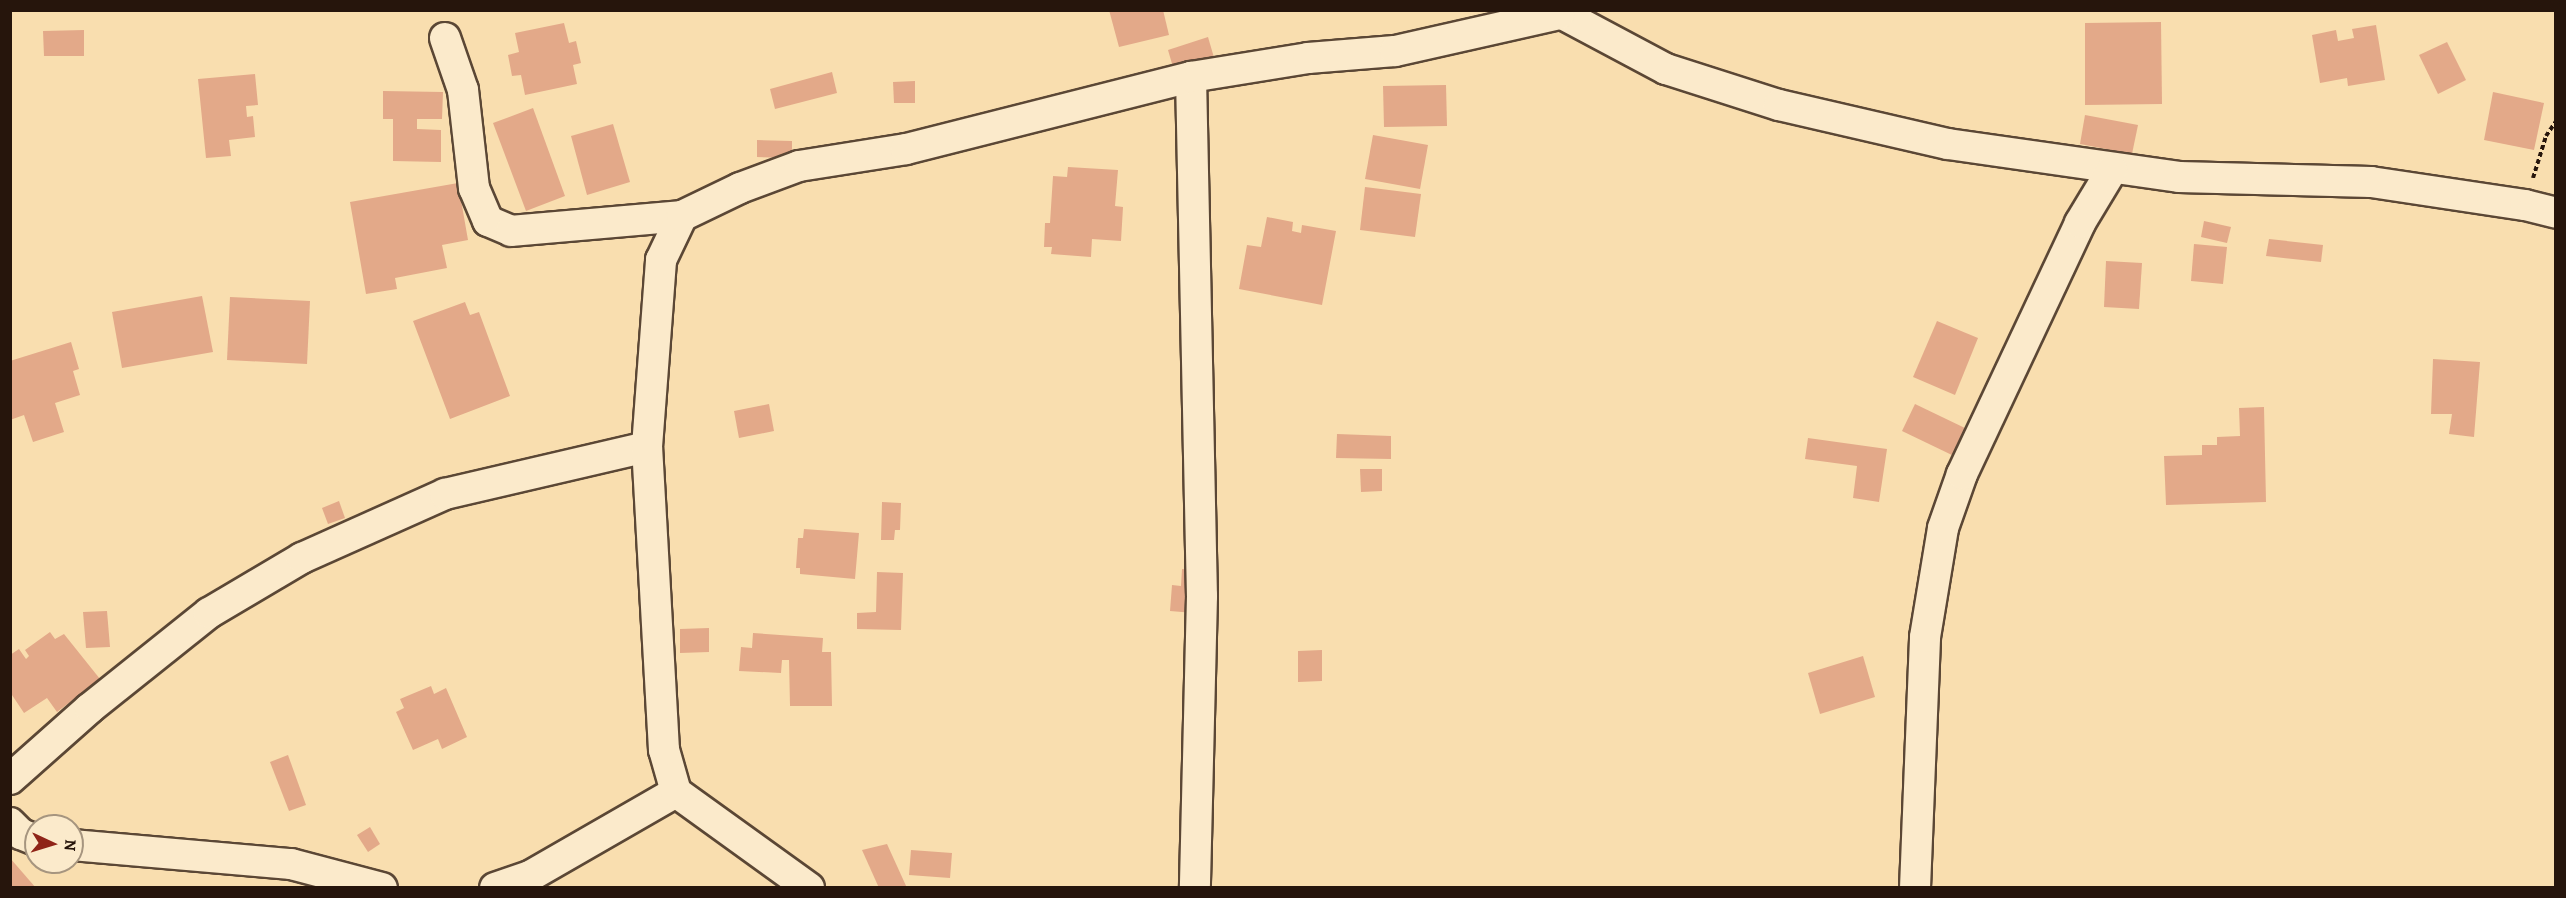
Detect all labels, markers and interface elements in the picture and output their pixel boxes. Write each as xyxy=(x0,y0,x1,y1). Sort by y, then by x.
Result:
north arrow xyxy=(24,814,84,874)
text: N xyxy=(59,839,81,852)

